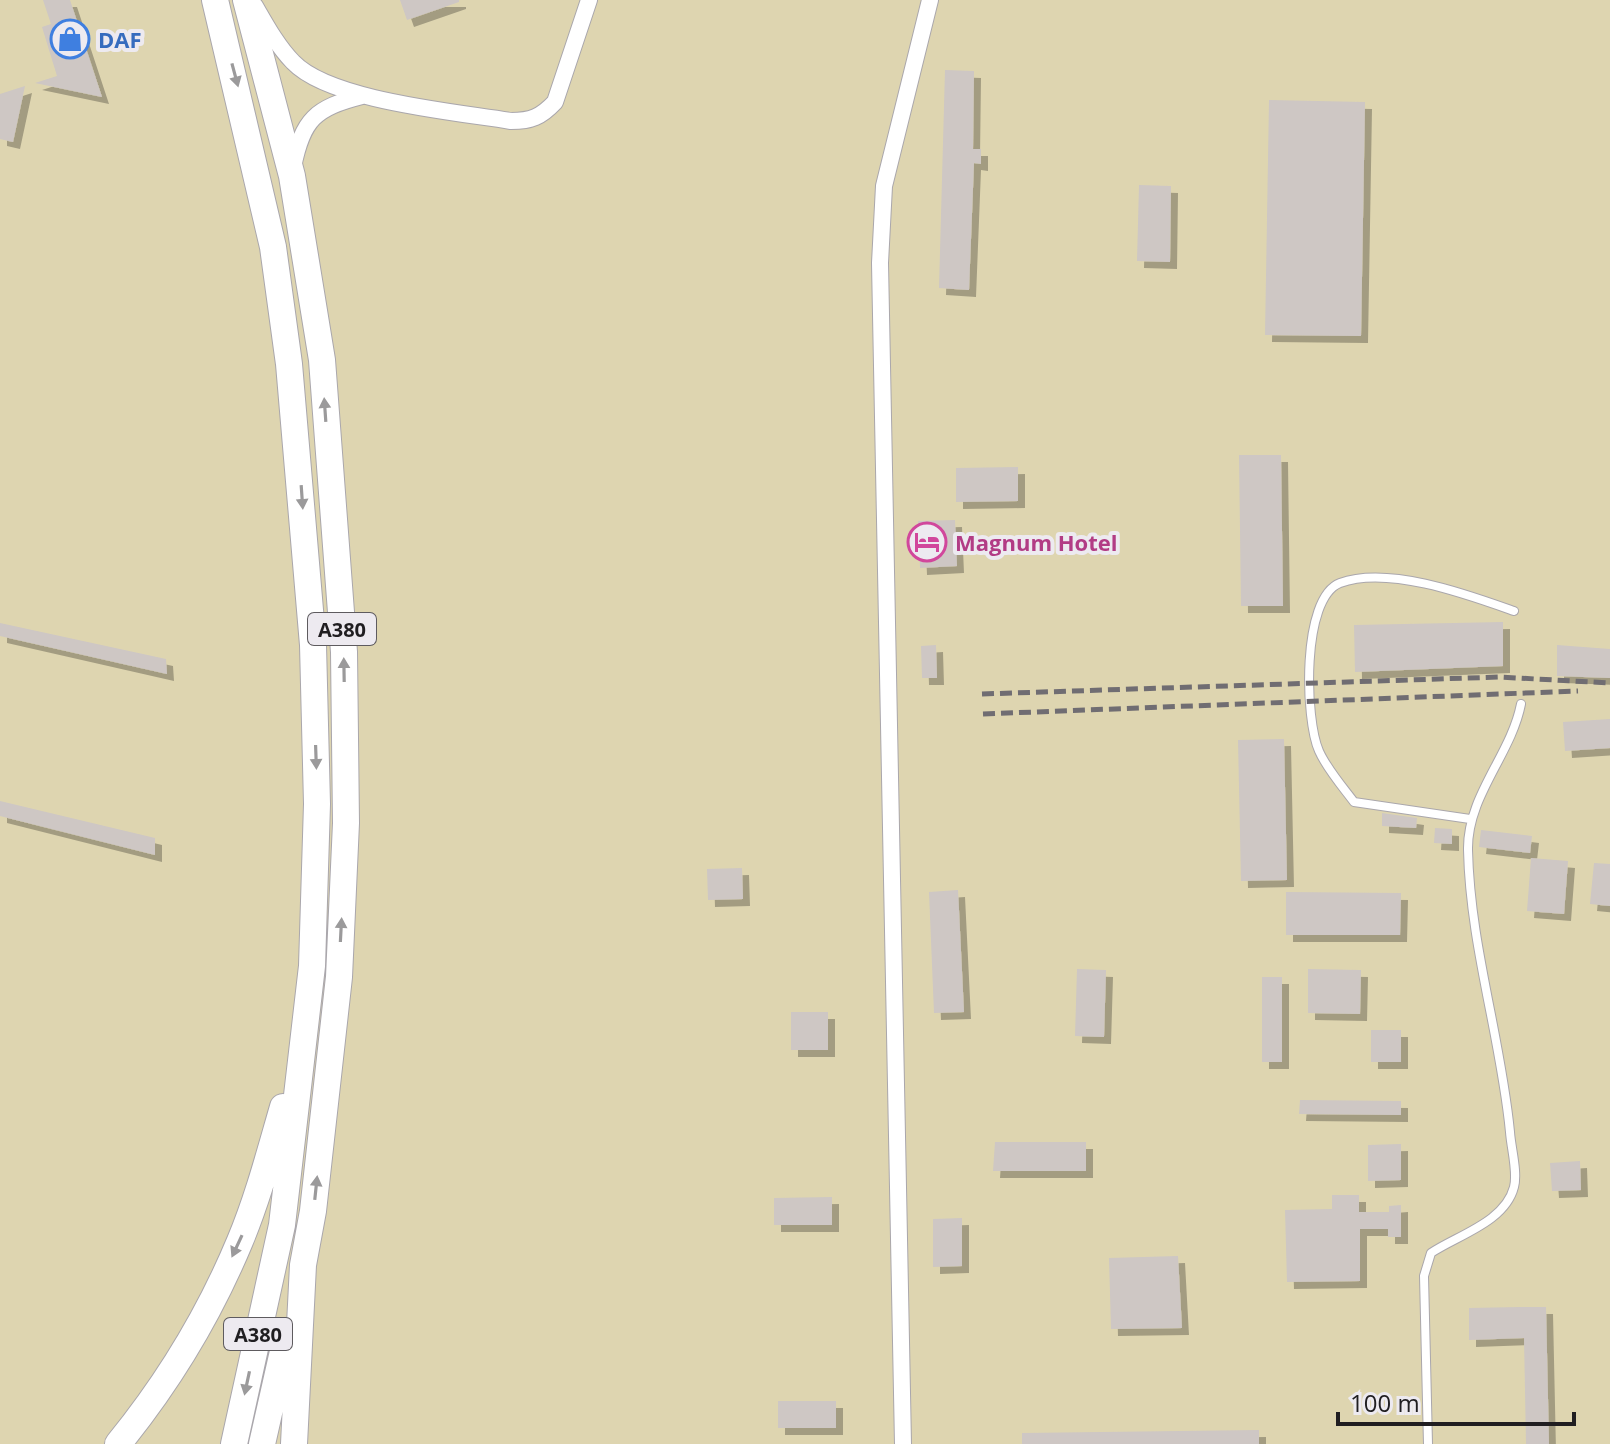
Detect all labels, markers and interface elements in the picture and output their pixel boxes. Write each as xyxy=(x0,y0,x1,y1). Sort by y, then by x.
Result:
shop icon: DAF xyxy=(49,18,91,60)
place label: DAF xyxy=(98,24,142,54)
one-way arrow xyxy=(229,63,241,88)
one-way arrow xyxy=(318,397,331,422)
one-way arrow xyxy=(296,485,309,510)
hotel icon: Magnum Hotel xyxy=(906,521,948,563)
place label: Magnum Hotel xyxy=(955,527,1117,557)
road number: A380 xyxy=(308,613,376,645)
one-way arrow xyxy=(338,657,350,682)
one-way arrow xyxy=(309,745,322,770)
one-way arrow xyxy=(335,917,348,942)
one-way arrow xyxy=(310,1175,323,1200)
one-way arrow xyxy=(230,1234,244,1258)
road number: A380 xyxy=(224,1318,292,1350)
one-way arrow xyxy=(240,1371,253,1396)
scale bar xyxy=(1338,1376,1574,1426)
text: 100 m xyxy=(1350,1386,1420,1419)

